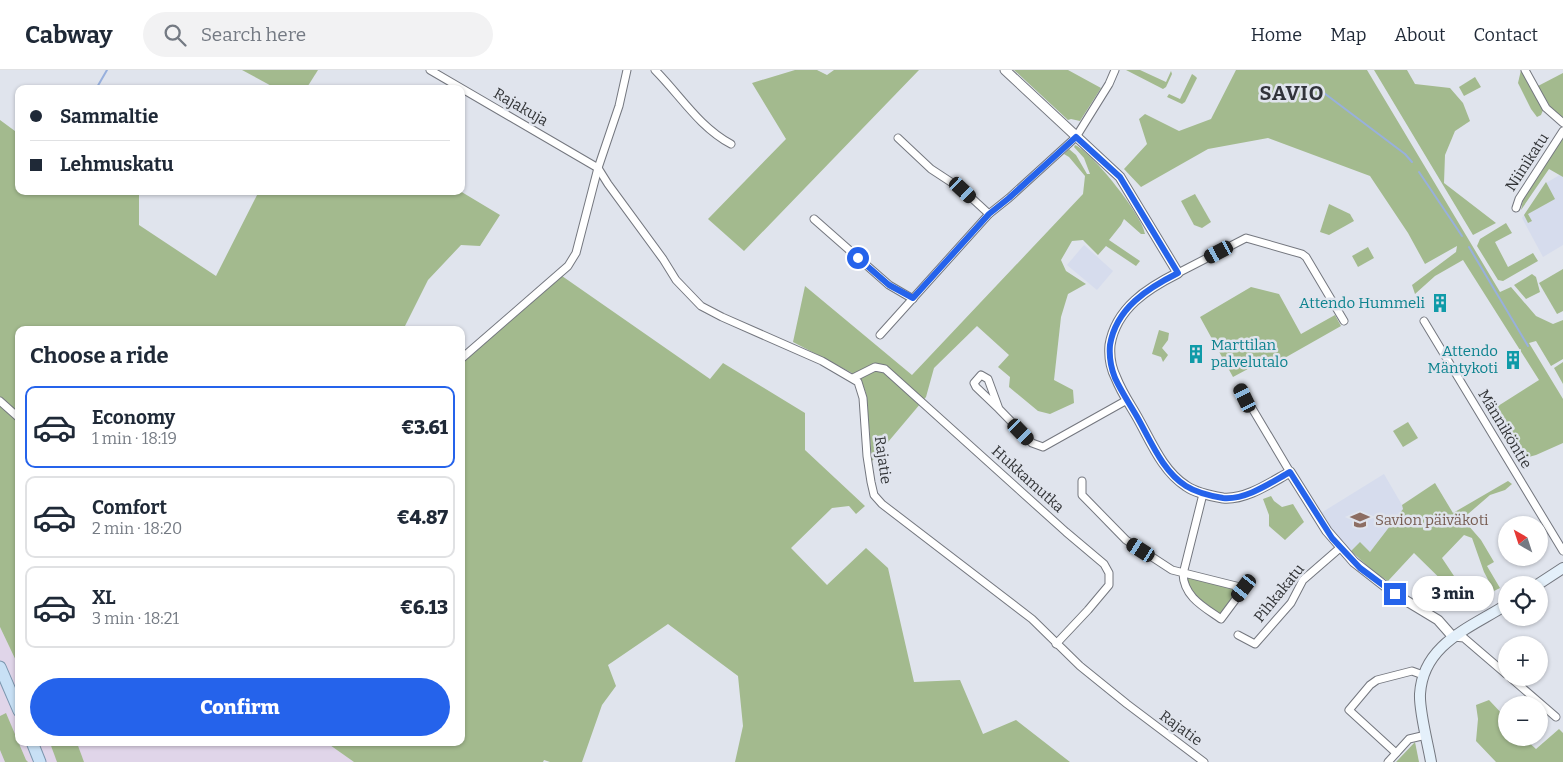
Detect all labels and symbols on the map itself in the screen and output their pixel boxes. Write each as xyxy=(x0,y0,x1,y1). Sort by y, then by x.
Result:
district label: SAVIO xyxy=(1260,81,1324,105)
street label: Rajakuja xyxy=(491,84,551,130)
street label: Niinikatu xyxy=(1502,130,1552,194)
car xyxy=(946,174,979,206)
car xyxy=(1202,238,1235,266)
route start xyxy=(847,247,869,269)
building icon: Attendo Hummeli xyxy=(1429,292,1451,314)
place label: Attendo Hummeli xyxy=(1299,294,1426,312)
place label: Marttilan palvelutalo xyxy=(1211,336,1288,371)
place label: Attendo Mäntykoti xyxy=(1428,342,1499,377)
building icon: Marttilan palvelutalo xyxy=(1185,343,1207,365)
building icon: Attendo Mäntykoti xyxy=(1502,349,1524,371)
car xyxy=(1231,381,1258,415)
street label: Männiköntie xyxy=(1474,386,1536,472)
car xyxy=(1005,416,1036,448)
street label: Rajatie xyxy=(871,435,895,485)
street label: Hukkamutka xyxy=(988,442,1068,516)
school or university icon: Savion päiväkoti xyxy=(1349,509,1371,531)
place label: Savion päiväkoti xyxy=(1375,511,1489,529)
north arrow xyxy=(1498,516,1548,566)
car xyxy=(1124,536,1157,564)
street label: Pihkakatu xyxy=(1250,560,1308,626)
car xyxy=(1228,572,1259,604)
callout: 3 min xyxy=(1412,576,1495,612)
route end xyxy=(1384,583,1406,605)
street label: Rajatie xyxy=(1156,707,1206,749)

